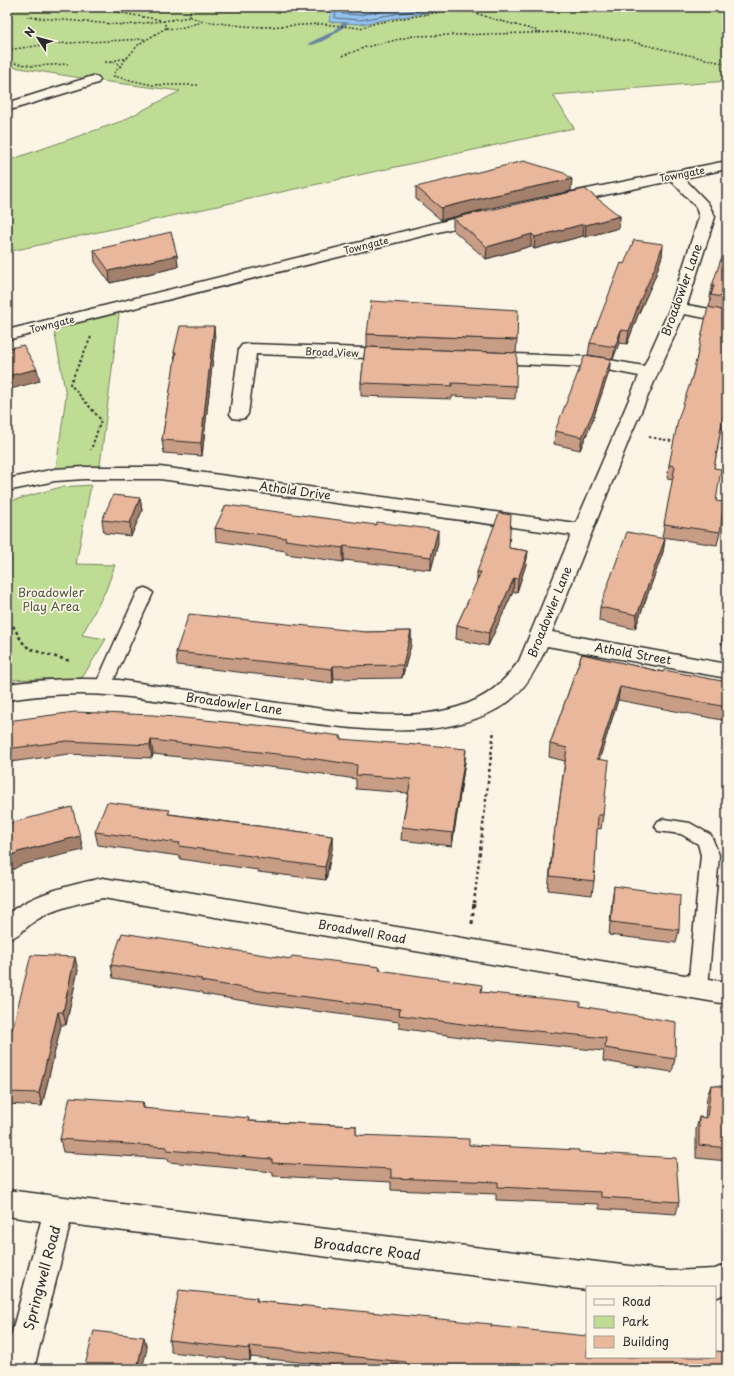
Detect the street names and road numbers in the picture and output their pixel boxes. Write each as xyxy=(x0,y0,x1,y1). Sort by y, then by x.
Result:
street label: Towngate xyxy=(658,162,706,185)
street label: Towngate xyxy=(342,232,390,257)
street label: Broadowler Lane xyxy=(656,241,706,338)
street label: Towngate xyxy=(28,311,76,336)
street label: Broad View xyxy=(305,343,359,360)
street label: Athold Drive xyxy=(258,476,332,504)
street label: Broadowler Lane xyxy=(523,563,576,660)
street label: Athold Street xyxy=(593,637,673,669)
street label: Broadowler Lane xyxy=(185,687,284,719)
street label: Broadwell Road xyxy=(317,914,408,948)
street label: Springwell Road xyxy=(17,1223,66,1333)
street label: Broadacre Road xyxy=(312,1232,422,1266)

